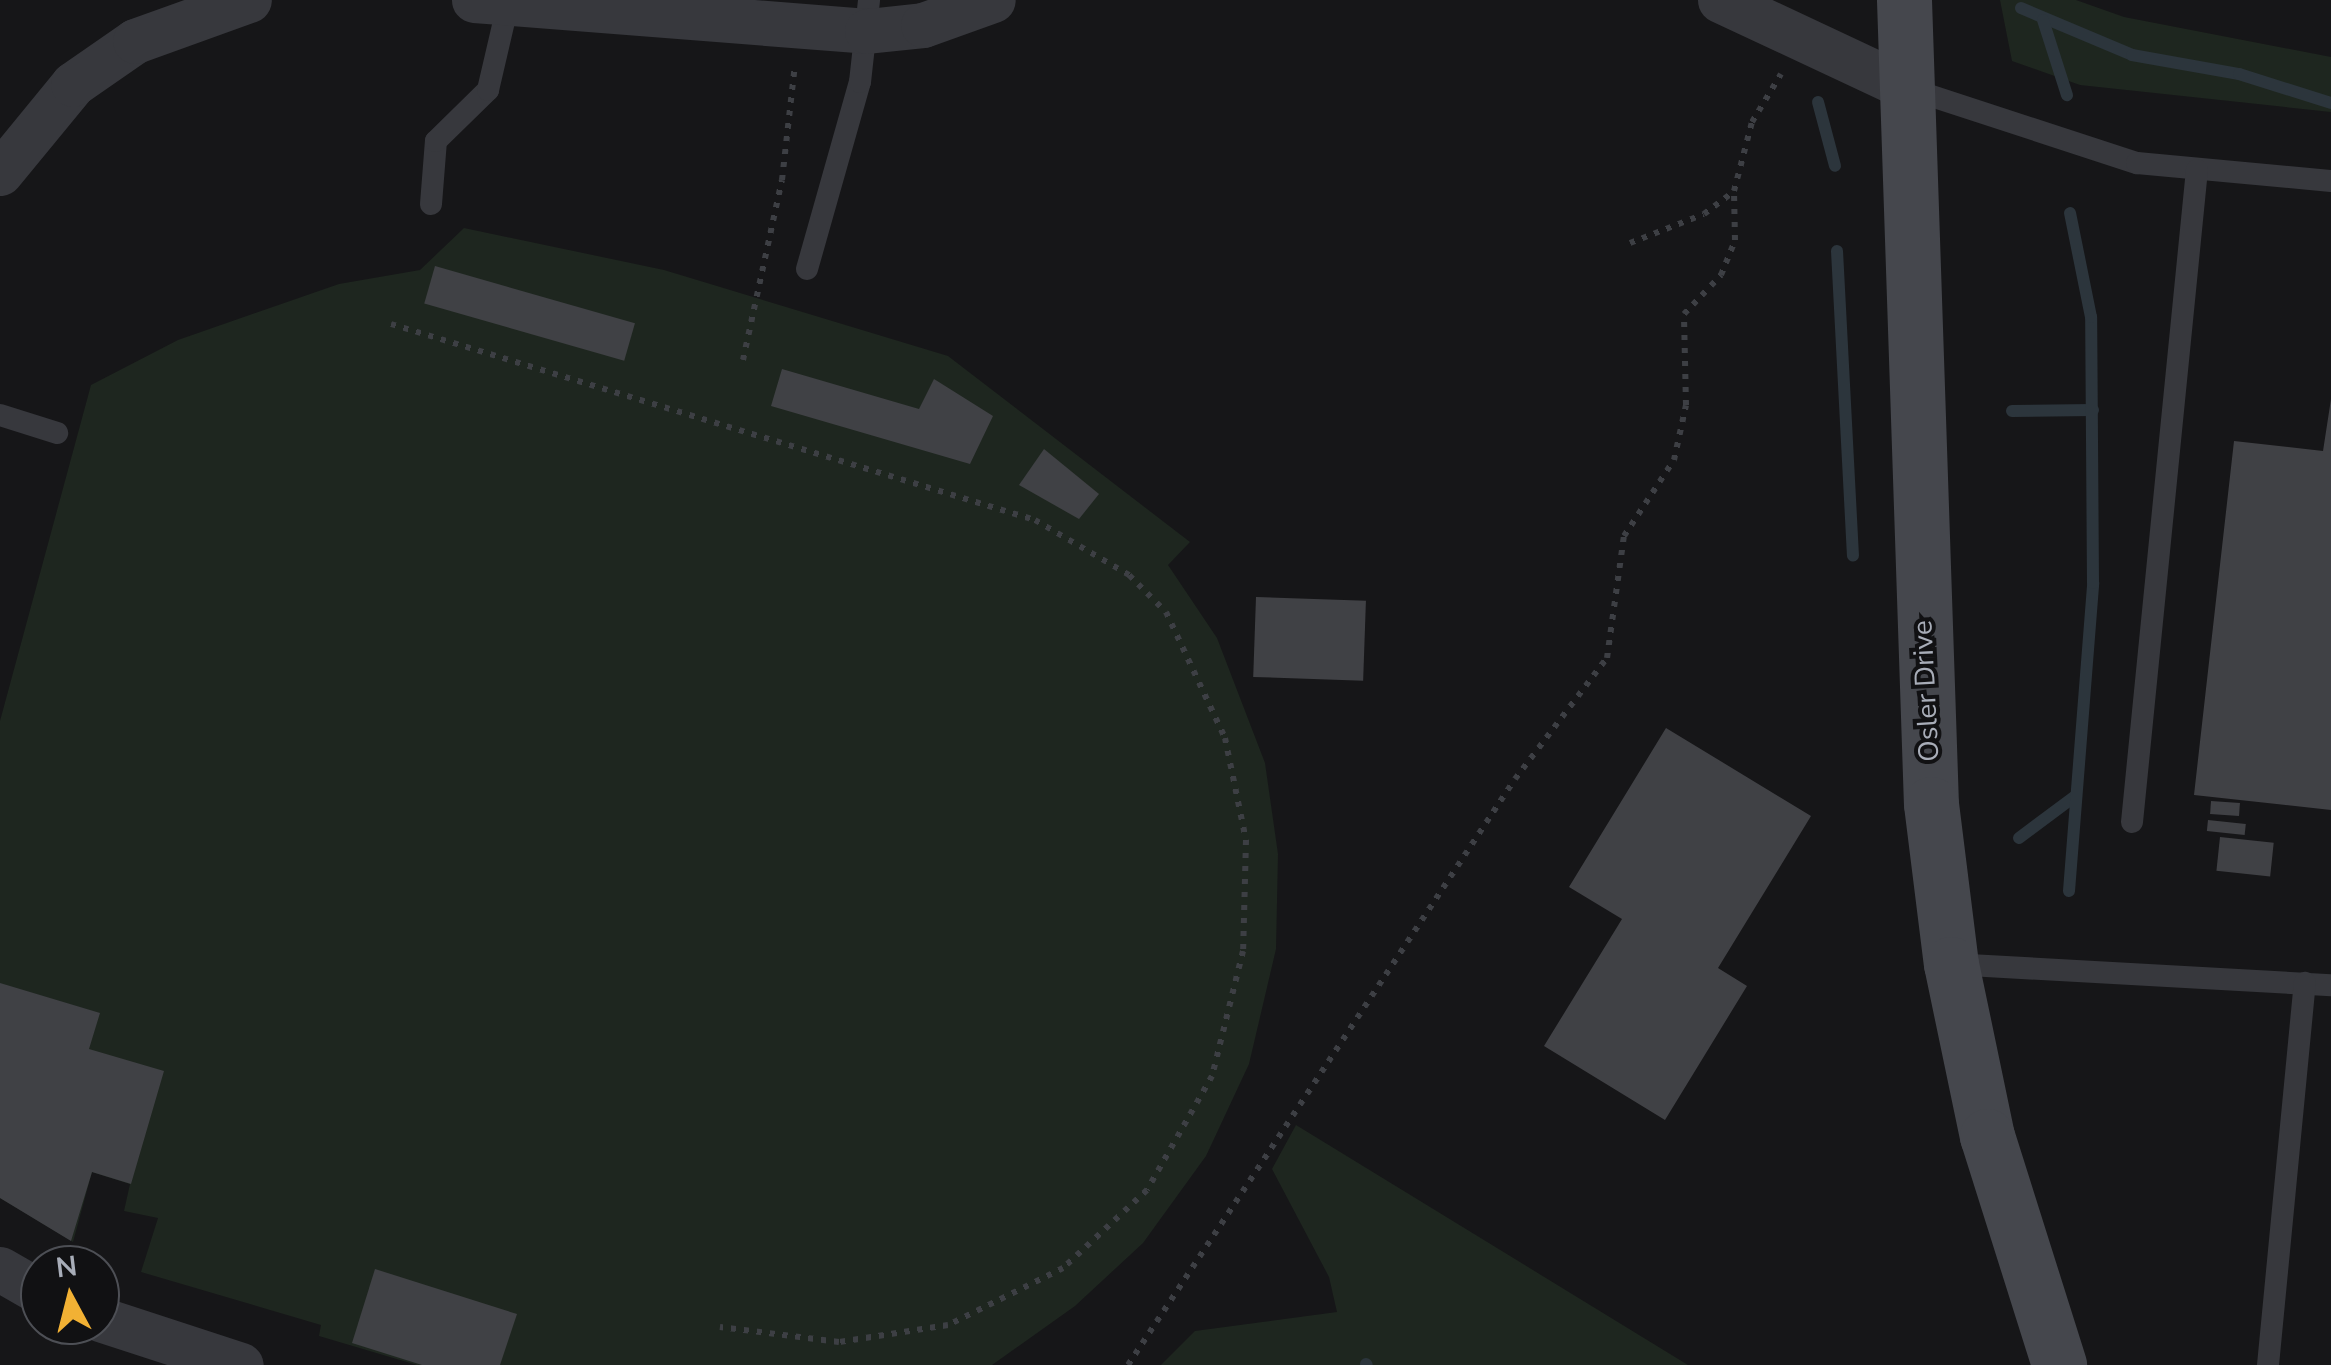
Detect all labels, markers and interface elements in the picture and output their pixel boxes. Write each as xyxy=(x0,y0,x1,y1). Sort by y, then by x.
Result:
street label: Osler Drive xyxy=(1906,619,1946,763)
north arrow xyxy=(20,1245,120,1345)
text: N xyxy=(54,1247,79,1287)

